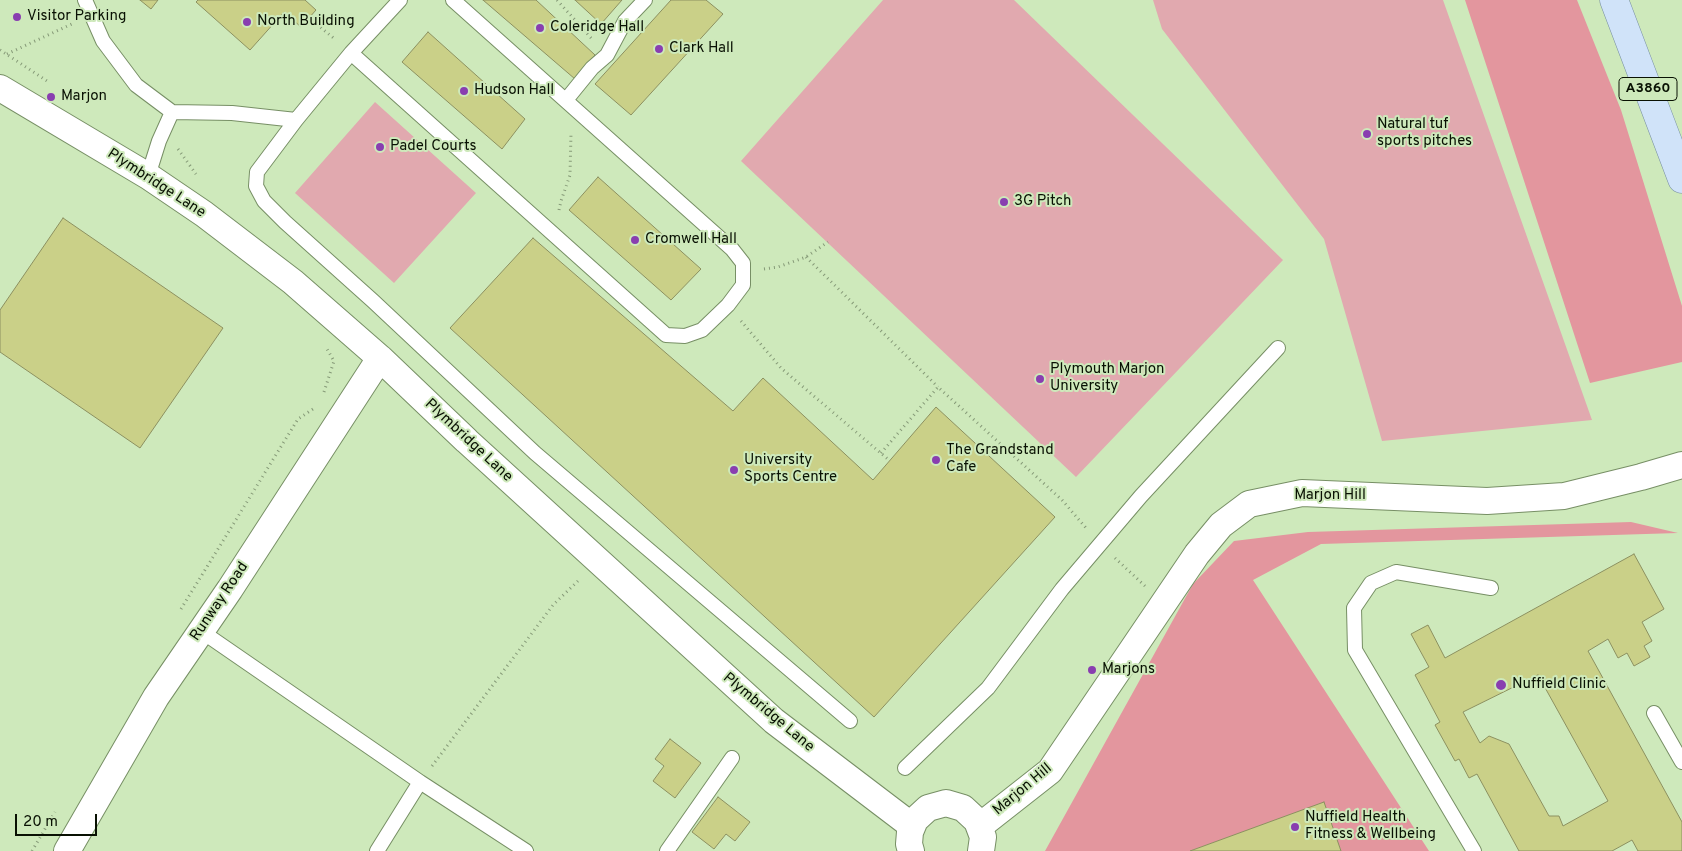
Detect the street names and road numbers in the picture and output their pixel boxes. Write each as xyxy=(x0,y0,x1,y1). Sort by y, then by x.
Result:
road number: A3860 xyxy=(1619,78,1677,100)
street label: Plymbridge Lane xyxy=(103,145,209,223)
street label: Plymbridge Lane xyxy=(420,396,516,486)
street label: Marjon Hill xyxy=(1294,487,1366,505)
street label: Runway Road xyxy=(187,559,253,645)
street label: Plymbridge Lane xyxy=(719,670,817,756)
street label: Marjon Hill xyxy=(990,760,1056,820)

